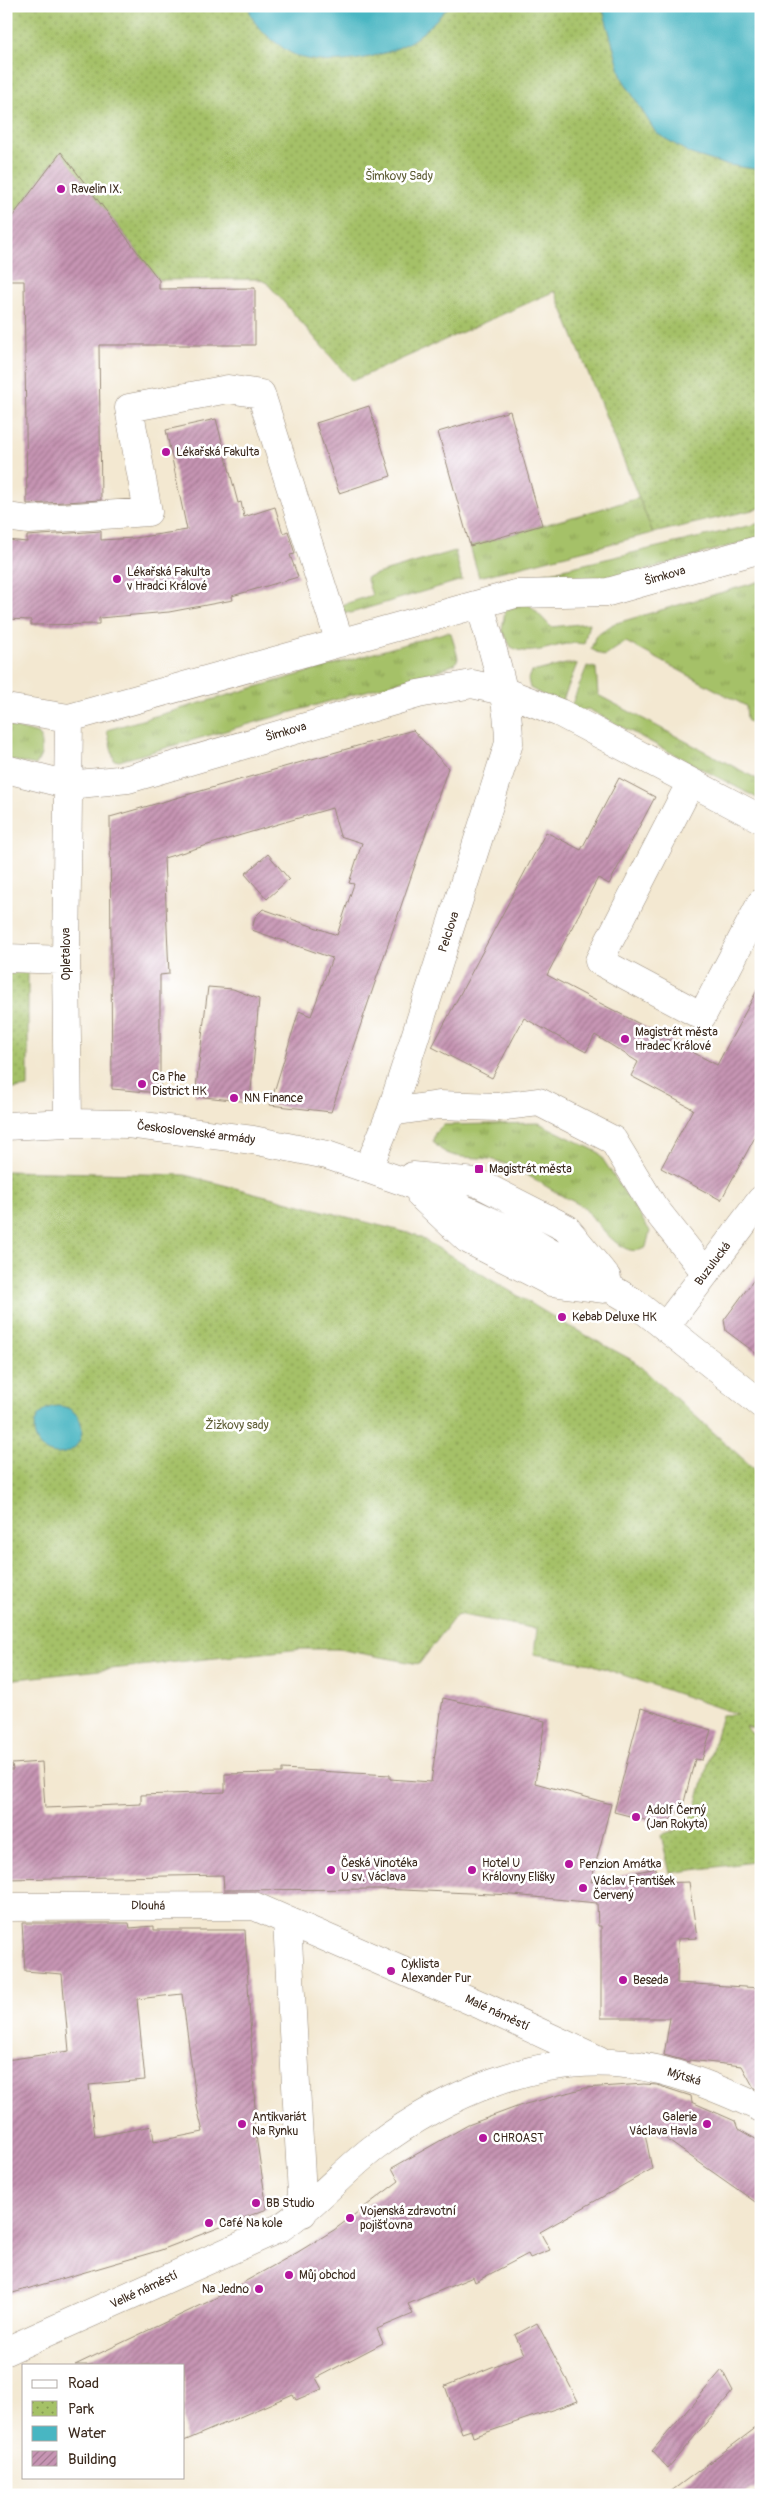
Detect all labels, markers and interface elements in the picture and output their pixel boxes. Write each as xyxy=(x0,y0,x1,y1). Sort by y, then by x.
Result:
park label: Šimkovy Sady xyxy=(365,168,433,184)
place label: Ravelin IX. xyxy=(71,182,122,197)
marker: Ravelin IX. xyxy=(55,183,67,195)
place label: Lékařská Fakulta xyxy=(176,445,260,460)
marker: Lékařská Fakulta xyxy=(160,446,172,458)
street label: Šimkova xyxy=(642,562,688,589)
place label: Lékařská Fakulta v Hradci Králové xyxy=(126,565,211,594)
marker: Lékařská Fakulta v Hradci Králové xyxy=(111,573,123,585)
street label: Šimkova xyxy=(263,718,309,745)
street label: Pelclova xyxy=(435,909,463,954)
street label: Opletalova xyxy=(59,927,74,980)
place label: Magistrát města Hradec Králové xyxy=(635,1025,718,1054)
marker: Magistrát města Hradec Králové xyxy=(619,1033,631,1045)
place label: Ca Phe District HK xyxy=(152,1070,207,1099)
marker: Ca Phe District HK xyxy=(136,1078,148,1090)
place label: NN Finance xyxy=(244,1091,303,1106)
marker: NN Finance xyxy=(228,1092,240,1104)
street label: Československé armády xyxy=(136,1117,256,1148)
place label: Magistrát města xyxy=(489,1162,572,1177)
marker: Magistrát města xyxy=(473,1163,485,1175)
street label: Buzulucká xyxy=(692,1239,734,1289)
place label: Kebab Deluxe HK xyxy=(572,1310,657,1325)
marker: Kebab Deluxe HK xyxy=(556,1311,568,1323)
park label: Žižkovy sady xyxy=(205,1417,269,1433)
place label: Adolf Černý (Jan Rokyta) xyxy=(646,1802,708,1832)
marker: Adolf Černý (Jan Rokyta) xyxy=(630,1811,642,1823)
place label: Česká Vinotéka U sv. Václava xyxy=(341,1855,418,1885)
place label: Hotel U Královny Elišky xyxy=(482,1856,555,1885)
place label: Penzion Amátka xyxy=(579,1857,662,1872)
marker: Penzion Amátka xyxy=(563,1858,575,1870)
marker: Česká Vinotéka U sv. Václava xyxy=(325,1864,337,1876)
marker: Hotel U Královny Elišky xyxy=(466,1864,478,1876)
place label: Václav František Červený xyxy=(593,1874,675,1903)
marker: Václav František Červený xyxy=(577,1882,589,1894)
street label: Dlouhá xyxy=(131,1898,166,1914)
place label: Cyklista Alexander Pur xyxy=(401,1957,472,1986)
marker: Cyklista Alexander Pur xyxy=(385,1965,397,1977)
place label: Beseda xyxy=(633,1973,669,1988)
marker: Beseda xyxy=(617,1974,629,1986)
street label: Malé náměstí xyxy=(463,1992,531,2034)
street label: Mýtská xyxy=(665,2065,703,2089)
place label: Antikvariát Na Rynku xyxy=(252,2110,306,2139)
place label: Galerie Václava Havla xyxy=(629,2110,697,2139)
marker: Antikvariát Na Rynku xyxy=(236,2118,248,2130)
marker: Galerie Václava Havla xyxy=(701,2118,713,2130)
place label: CHROAST xyxy=(493,2131,544,2146)
marker: CHROAST xyxy=(477,2132,489,2144)
place label: BB Studio xyxy=(266,2196,315,2211)
marker: BB Studio xyxy=(250,2197,262,2209)
place label: Vojenská zdravotní pojišťovna xyxy=(360,2204,456,2233)
marker: Vojenská zdravotní pojišťovna xyxy=(344,2212,356,2224)
place label: Café Na kole xyxy=(219,2216,282,2231)
marker: Café Na kole xyxy=(203,2217,215,2229)
street label: Velké náměstí xyxy=(108,2268,180,2312)
place label: Můj obchod xyxy=(299,2268,356,2283)
marker: Můj obchod xyxy=(283,2269,295,2281)
place label: Na Jedno xyxy=(202,2282,250,2297)
marker: Na Jedno xyxy=(253,2283,265,2295)
legend xyxy=(22,2364,185,2478)
text: Road xyxy=(68,2374,99,2393)
text: Park xyxy=(68,2400,95,2419)
text: Water xyxy=(68,2424,107,2443)
text: Building xyxy=(68,2450,116,2469)

